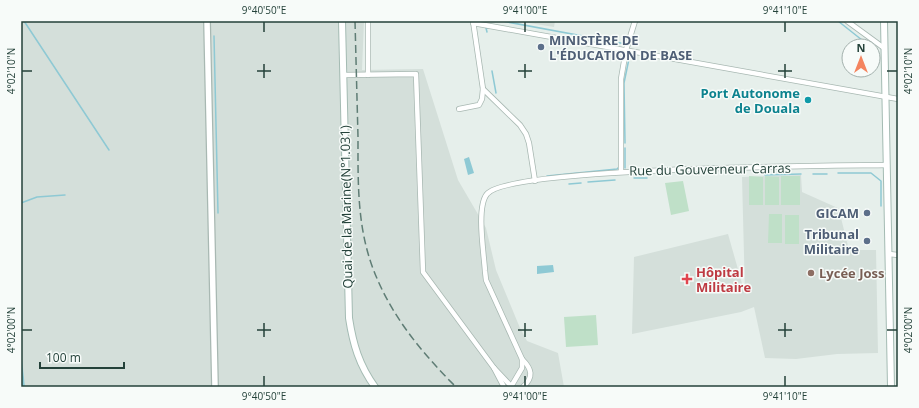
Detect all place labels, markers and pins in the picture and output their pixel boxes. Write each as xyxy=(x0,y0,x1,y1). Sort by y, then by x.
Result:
place label: MINISTÈRE DE L'ÉDUCATION DE BASE xyxy=(549,31,692,64)
marker: MINISTÈRE DE L'ÉDUCATION DE BASE xyxy=(536,42,546,52)
place label: Port Autonome de Douala xyxy=(701,84,800,117)
marker: Port Autonome de Douala xyxy=(803,95,813,105)
place label: GICAM xyxy=(816,204,859,222)
marker: GICAM xyxy=(862,208,872,218)
place label: Tribunal Militaire xyxy=(804,225,859,258)
marker: Tribunal Militaire xyxy=(862,236,872,246)
place label: Hôpital Militaire xyxy=(696,263,752,296)
place label: Lycée Joss xyxy=(819,264,884,282)
marker: Lycée Joss xyxy=(806,268,816,278)
marker: Hôpital Militaire xyxy=(681,273,693,285)

